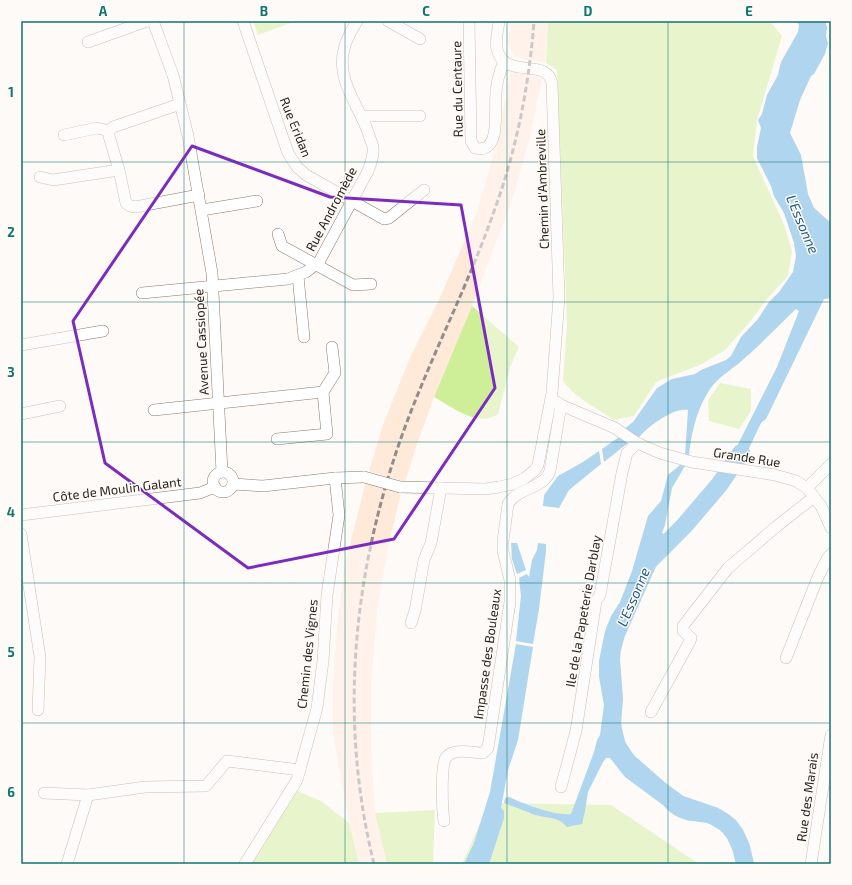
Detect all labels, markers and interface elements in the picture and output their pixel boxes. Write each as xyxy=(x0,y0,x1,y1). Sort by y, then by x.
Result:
text: A xyxy=(99,3,108,19)
text: B xyxy=(260,3,268,19)
text: C xyxy=(422,3,430,19)
text: D xyxy=(584,3,593,19)
text: E xyxy=(745,3,753,19)
street label: Rue du Centaure xyxy=(448,41,466,137)
text: 1 xyxy=(8,84,14,100)
street label: Rue Eridan xyxy=(277,95,315,159)
street label: Chemin d'Ambreville xyxy=(532,129,552,249)
street label: Rue Andromède xyxy=(302,164,360,254)
water label: L'Essonne xyxy=(783,192,823,256)
text: 2 xyxy=(7,224,15,240)
street label: Avenue Cassiopée xyxy=(190,288,212,396)
text: 3 xyxy=(7,364,15,380)
street label: Grande Rue xyxy=(712,444,782,470)
street label: Côte de Moulin Galant xyxy=(52,473,182,505)
text: 4 xyxy=(7,504,15,520)
street label: Ile de la Papeterie Darblay xyxy=(562,534,604,688)
water label: L'Essonne xyxy=(613,565,653,629)
street label: Impasse des Bouleaux xyxy=(470,588,504,720)
street label: Chemin des Vignes xyxy=(293,598,321,710)
text: 5 xyxy=(7,644,15,660)
street label: Rue des Marais xyxy=(793,751,821,843)
text: 6 xyxy=(7,784,15,800)

